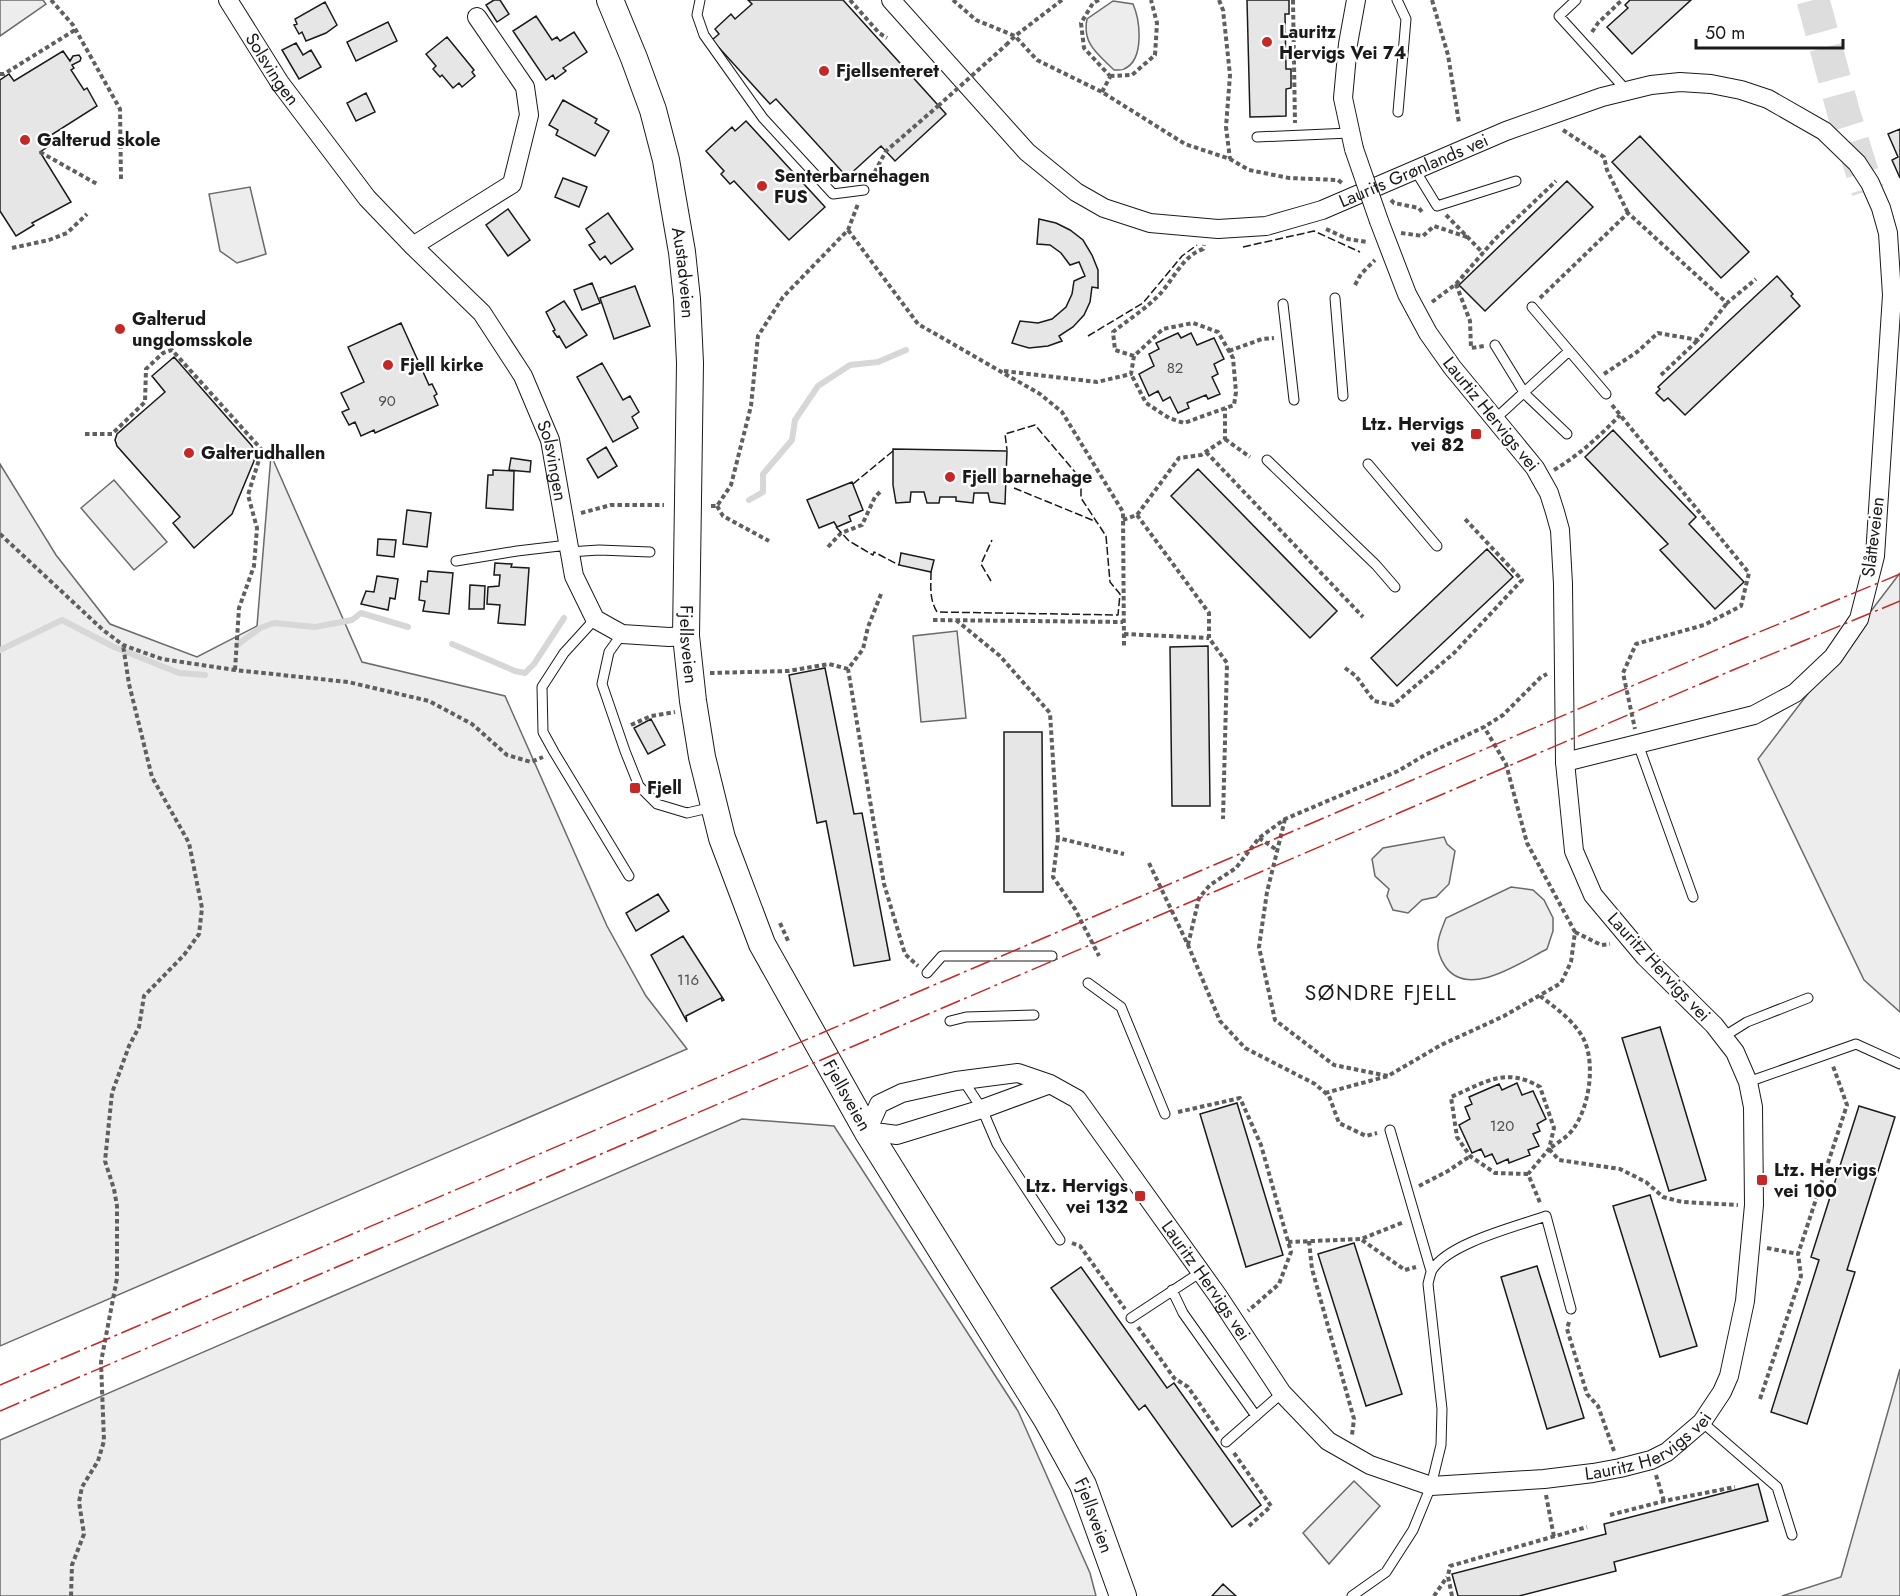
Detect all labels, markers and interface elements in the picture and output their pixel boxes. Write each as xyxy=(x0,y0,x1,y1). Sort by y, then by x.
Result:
scale bar xyxy=(1696,12,1843,50)
place label: Lauritz Hervigs Vei 74 xyxy=(1279,19,1406,66)
text: 50 m xyxy=(1705,20,1745,46)
street label: Solsvingen xyxy=(239,28,306,111)
marker: Lauritz Hervigs Vei 74 xyxy=(1260,35,1274,49)
place label: Fjellsenteret xyxy=(836,58,939,84)
marker: Fjellsenteret xyxy=(817,64,831,78)
place label: Galterud skole xyxy=(37,127,161,153)
street label: Laurits Grønlands vei xyxy=(1335,127,1492,214)
marker: Galterud skole xyxy=(18,133,32,147)
place label: Senterbarnehagen FUS xyxy=(774,163,930,210)
marker: Senterbarnehagen FUS xyxy=(755,179,769,193)
street label: Austadveien xyxy=(665,225,701,319)
place label: Galterud ungdomsskole xyxy=(132,306,253,353)
marker: Galterud ungdomsskole xyxy=(113,322,127,336)
street label: Laurtiz Hervigs vei xyxy=(1437,351,1545,477)
place label: Fjell kirke xyxy=(400,352,483,378)
house number: 82 xyxy=(1167,357,1183,379)
marker: Fjell kirke xyxy=(381,358,395,372)
house number: 90 xyxy=(378,390,396,412)
place label: Ltz. Hervigs vei 82 xyxy=(1362,411,1464,458)
street label: Solsvingen xyxy=(530,416,574,503)
marker: Ltz. Hervigs vei 82 xyxy=(1469,427,1483,441)
place label: Galterudhallen xyxy=(201,440,325,466)
marker: Galterudhallen xyxy=(182,446,196,460)
place label: Fjell barnehage xyxy=(962,464,1092,490)
marker: Fjell barnehage xyxy=(943,470,957,484)
street label: Slåtteveien xyxy=(1855,495,1891,579)
street label: Fjellsveien xyxy=(673,605,704,685)
place label: Fjell xyxy=(647,775,682,801)
marker: Fjell xyxy=(628,781,642,795)
street label: Lauritz Hervigs vei xyxy=(1601,907,1717,1027)
house number: 116 xyxy=(677,969,699,991)
district label: SØNDRE FJELL xyxy=(1305,978,1457,1008)
street label: Fjellsveien xyxy=(816,1055,878,1136)
house number: 120 xyxy=(1490,1115,1514,1137)
place label: Ltz. Hervigs vei 100 xyxy=(1773,1157,1876,1204)
place label: Ltz. Hervigs vei 132 xyxy=(1026,1173,1128,1220)
marker: Ltz. Hervigs vei 100 xyxy=(1755,1173,1769,1187)
marker: Ltz. Hervigs vei 132 xyxy=(1133,1189,1147,1203)
street label: Lauritz Hervigs vei xyxy=(1155,1215,1257,1346)
street label: Lauritz Hervigs vei xyxy=(1583,1407,1718,1487)
street label: Fjellsveien xyxy=(1068,1473,1120,1557)

